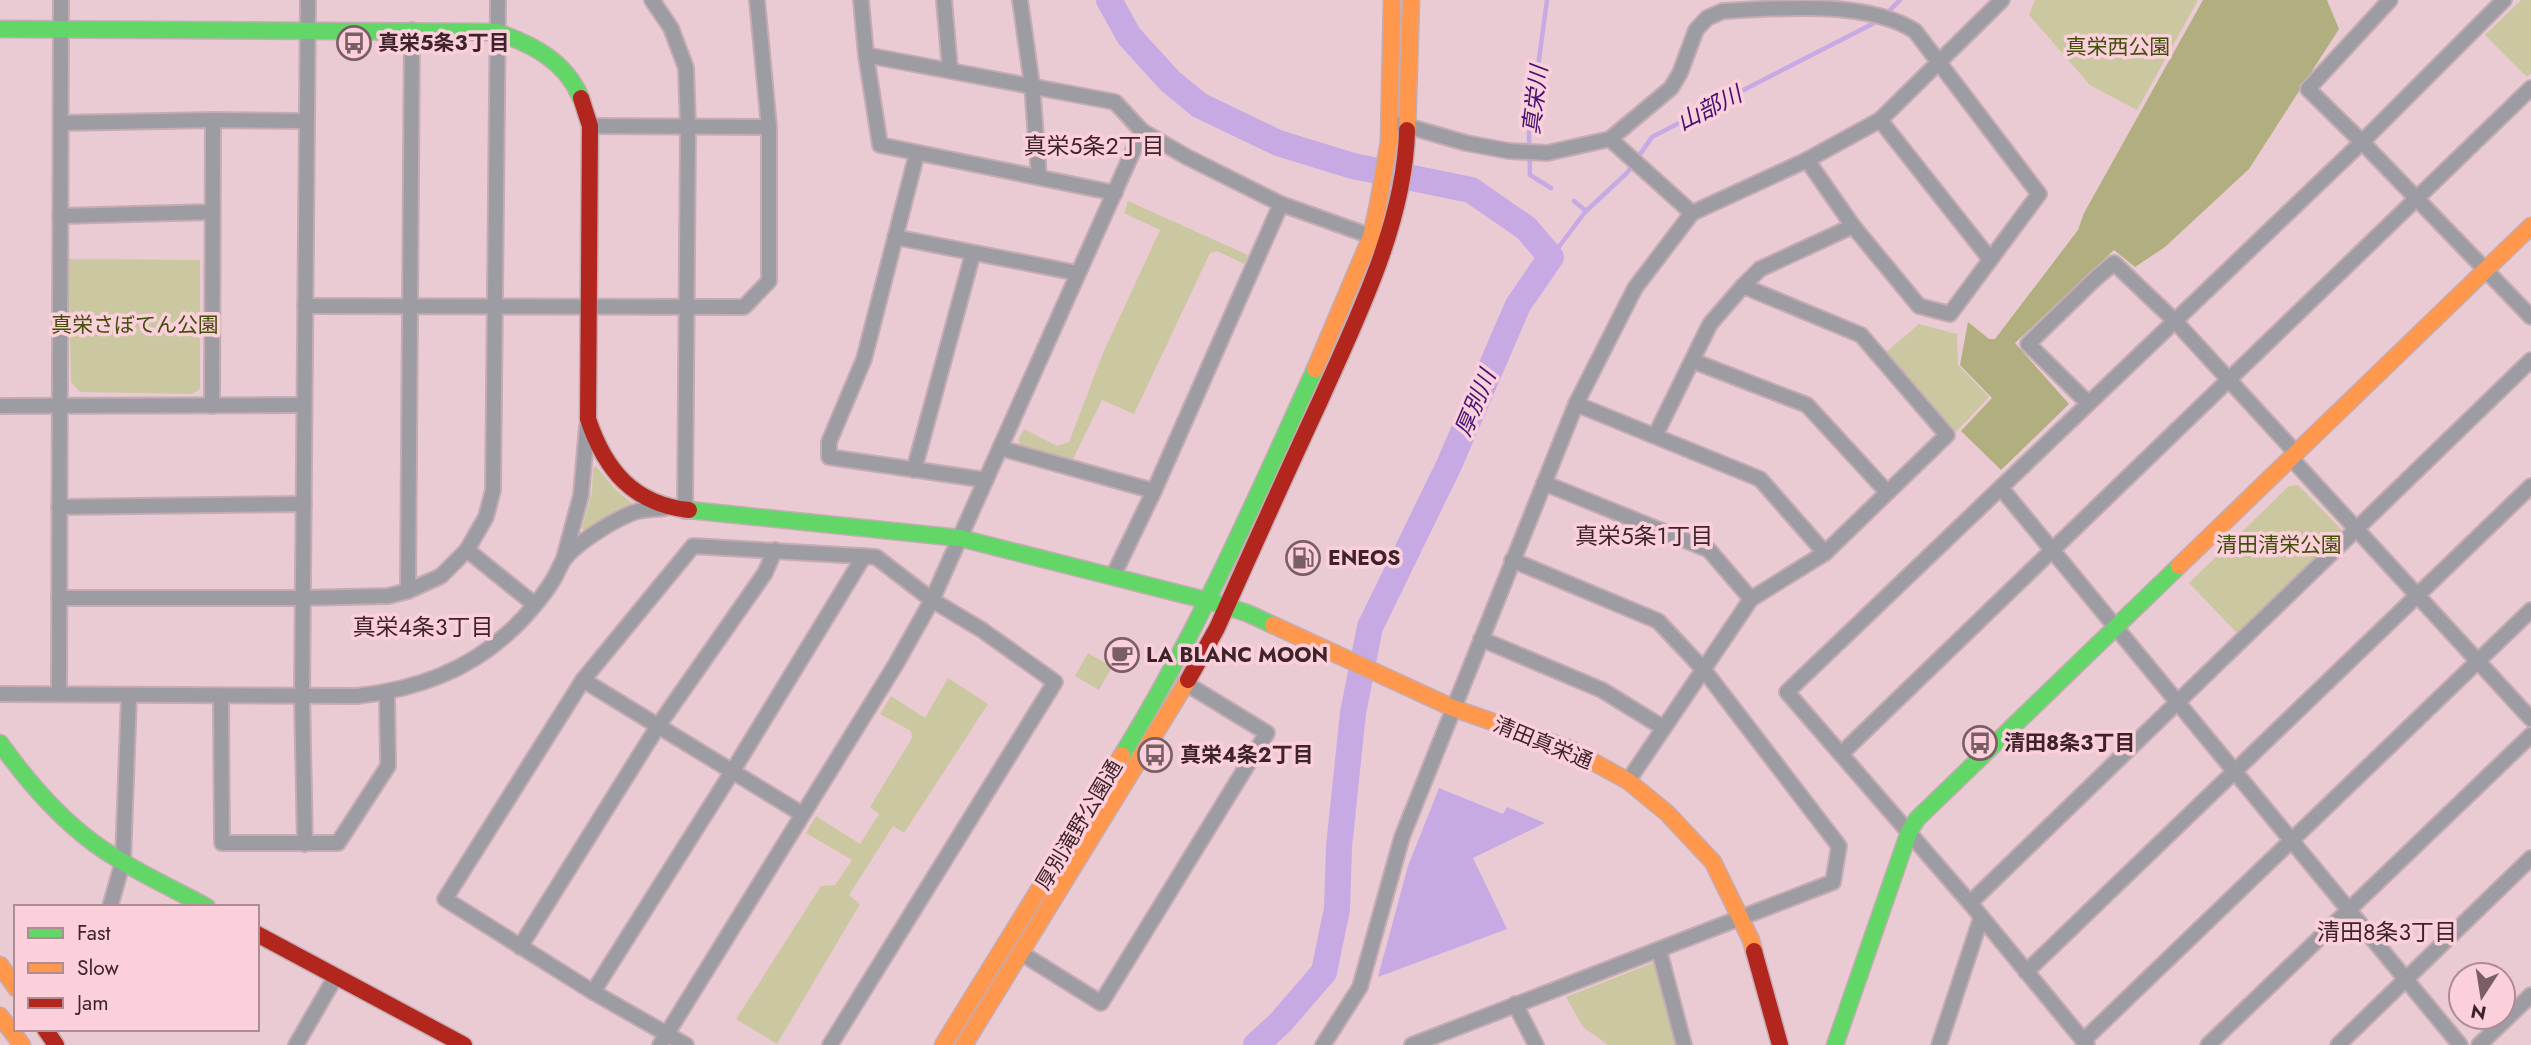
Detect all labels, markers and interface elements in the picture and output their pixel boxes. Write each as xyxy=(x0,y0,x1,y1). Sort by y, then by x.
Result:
bus stop icon: 真栄5条3丁目 xyxy=(335,24,373,62)
place label: 真栄5条3丁目 xyxy=(378,28,510,58)
park label: 真栄西公園 xyxy=(2066,32,2171,62)
water label: 真栄川 xyxy=(1514,61,1556,136)
water label: 山部川 xyxy=(1671,76,1750,139)
district label: 真栄5条2丁目 xyxy=(1023,129,1165,163)
park label: 真栄さぼてん公園 xyxy=(51,310,219,340)
water label: 厚別川 xyxy=(1446,362,1505,441)
district label: 真栄5条1丁目 xyxy=(1575,519,1713,553)
park label: 清田清栄公園 xyxy=(2216,530,2342,560)
fuel station icon: ENEOS xyxy=(1284,539,1322,577)
place label: ENEOS xyxy=(1328,543,1400,573)
district label: 真栄4条3丁目 xyxy=(353,610,493,644)
cafe icon: LA BLANC MOON xyxy=(1103,636,1141,674)
place label: LA BLANC MOON xyxy=(1146,640,1328,670)
street label: 清田真栄通 xyxy=(1489,709,1597,777)
bus stop icon: 清田8条3丁目 xyxy=(1961,724,1999,762)
place label: 清田8条3丁目 xyxy=(2004,728,2135,758)
bus stop icon: 真栄4条2丁目 xyxy=(1136,736,1174,774)
place label: 真栄4条2丁目 xyxy=(1180,740,1313,770)
street label: 厚別滝野公園通 xyxy=(1028,754,1130,896)
legend xyxy=(14,905,259,1031)
district label: 清田8条3丁目 xyxy=(2317,915,2457,949)
text: Fast xyxy=(77,918,110,948)
text: Slow xyxy=(77,953,119,983)
north arrow xyxy=(2447,961,2517,1031)
text: Jam xyxy=(74,988,109,1018)
text: N xyxy=(2468,997,2489,1027)

